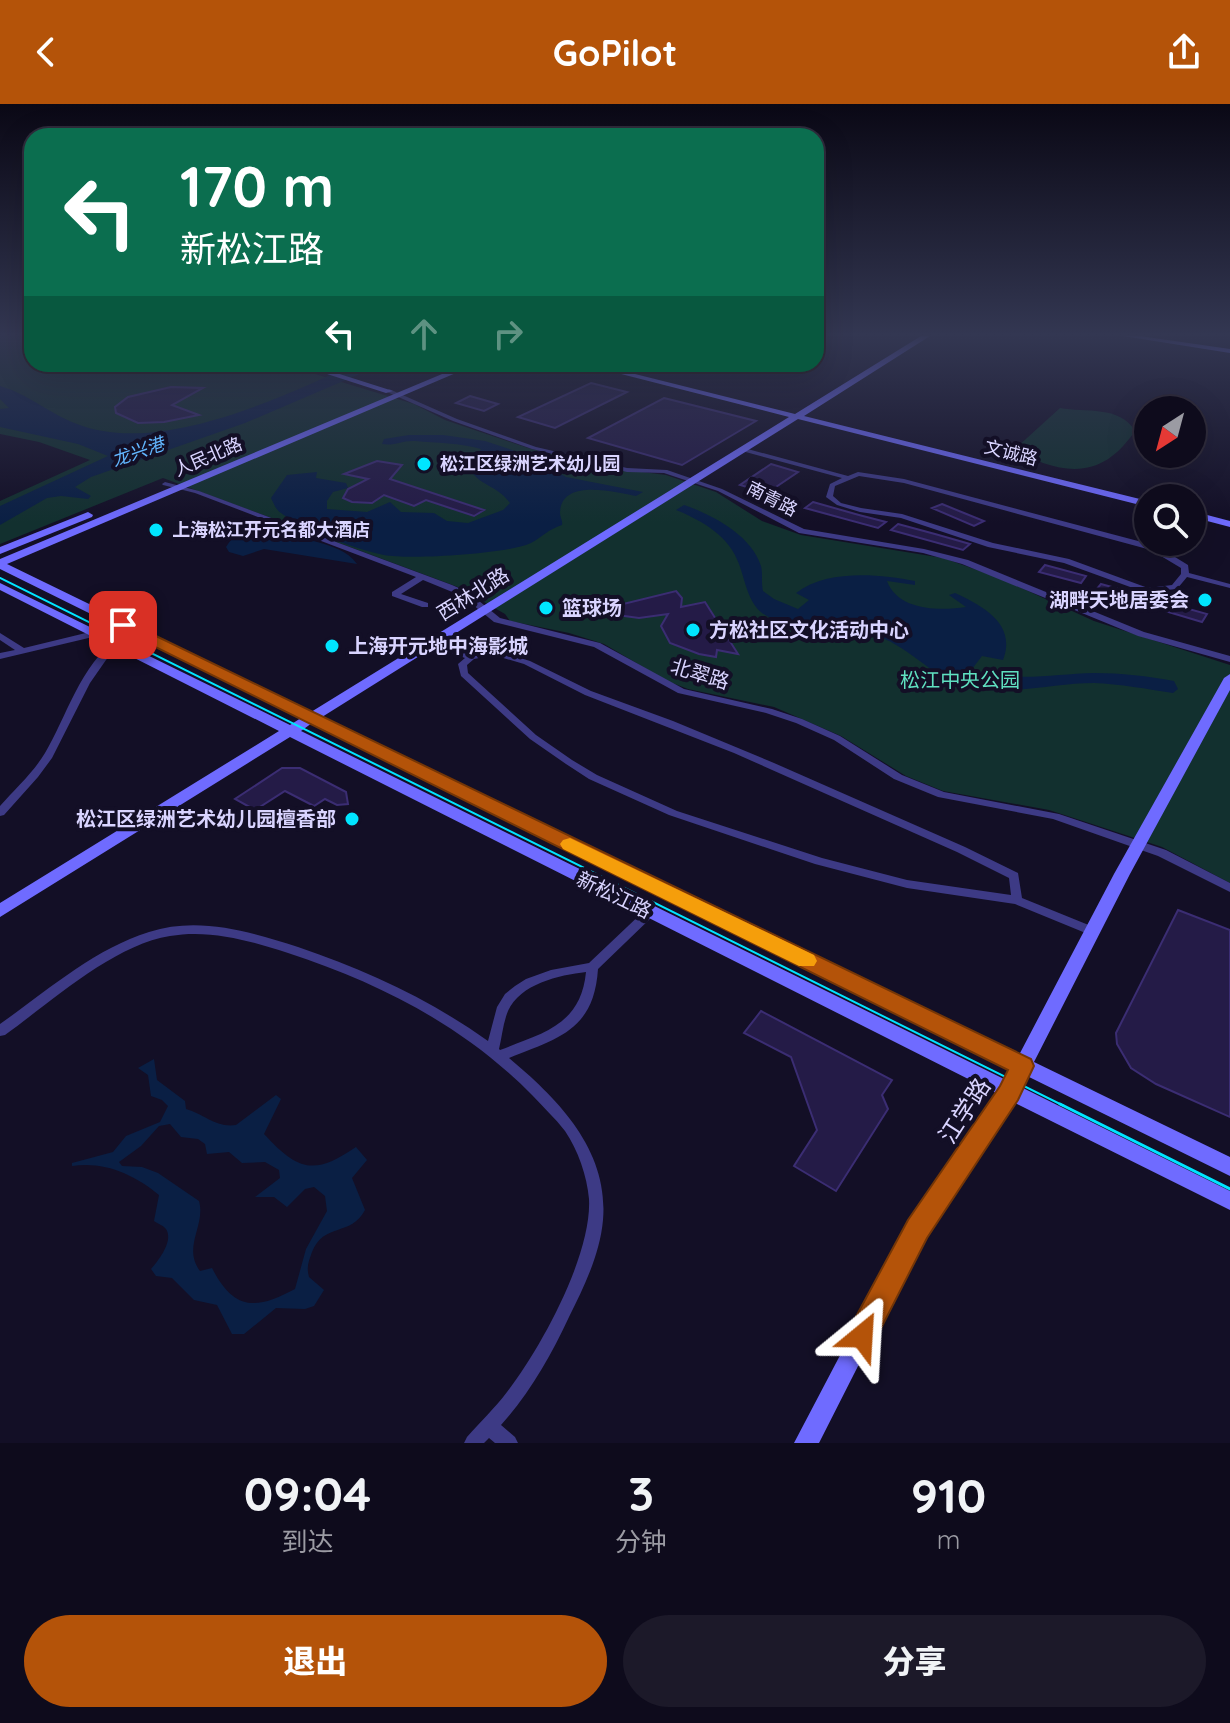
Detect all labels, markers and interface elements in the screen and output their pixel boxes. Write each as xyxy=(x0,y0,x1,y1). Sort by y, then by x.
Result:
icon: back xyxy=(24,30,68,74)
text: GoPilot xyxy=(553,30,677,75)
icon: share xyxy=(1162,30,1206,74)
text: 170 m xyxy=(180,151,334,221)
icon: left xyxy=(48,160,152,264)
text: 新松江路 xyxy=(180,226,324,271)
icon: left xyxy=(318,312,362,356)
icon: ahead xyxy=(402,312,446,356)
icon: right xyxy=(486,312,530,356)
north arrow xyxy=(1134,396,1206,468)
map controls xyxy=(1134,396,1206,556)
water label: 龙兴港 xyxy=(109,431,170,471)
street label: 人民北路 xyxy=(170,432,245,481)
street label: 文诚路 xyxy=(982,435,1040,470)
place label: 松江区绿洲艺术幼儿园 xyxy=(440,452,620,475)
marker: 松江区绿洲艺术幼儿园 xyxy=(415,455,433,473)
street label: 南青路 xyxy=(743,476,802,521)
button: search xyxy=(1134,484,1206,556)
place label: 上海松江开元名都大酒店 xyxy=(172,518,370,541)
marker: 上海松江开元名都大酒店 xyxy=(147,521,165,539)
street label: 西林北路 xyxy=(432,562,513,625)
place label: 湖畔天地居委会 xyxy=(1049,587,1189,612)
pin xyxy=(89,591,157,659)
marker: 湖畔天地居委会 xyxy=(1196,591,1214,609)
place label: 篮球场 xyxy=(562,595,622,620)
marker: 篮球场 xyxy=(537,599,555,617)
icon: arrive xyxy=(101,603,145,647)
place label: 方松社区文化活动中心 xyxy=(709,617,909,642)
marker: 方松社区文化活动中心 xyxy=(684,621,702,639)
place label: 上海开元地中海影城 xyxy=(348,633,528,658)
marker: 上海开元地中海影城 xyxy=(323,637,341,655)
street label: 北翠路 xyxy=(668,653,732,694)
park label: 松江中央公园 xyxy=(900,667,1020,692)
place label: 松江区绿洲艺术幼儿园檀香部 xyxy=(76,806,336,831)
marker: 松江区绿洲艺术幼儿园檀香部 xyxy=(343,810,361,828)
street label: 新松江路 xyxy=(573,866,656,923)
street label: 江学路 xyxy=(932,1072,996,1149)
position arrow xyxy=(820,1294,904,1378)
text: 09:04 xyxy=(244,1463,371,1523)
text: 3 xyxy=(628,1463,654,1523)
text: 910 xyxy=(911,1465,986,1525)
text: m xyxy=(937,1523,960,1556)
text: 到达 xyxy=(282,1525,334,1558)
text: 分钟 xyxy=(615,1525,667,1558)
button: 退出 xyxy=(24,1615,607,1707)
button: 分享 xyxy=(623,1615,1206,1707)

